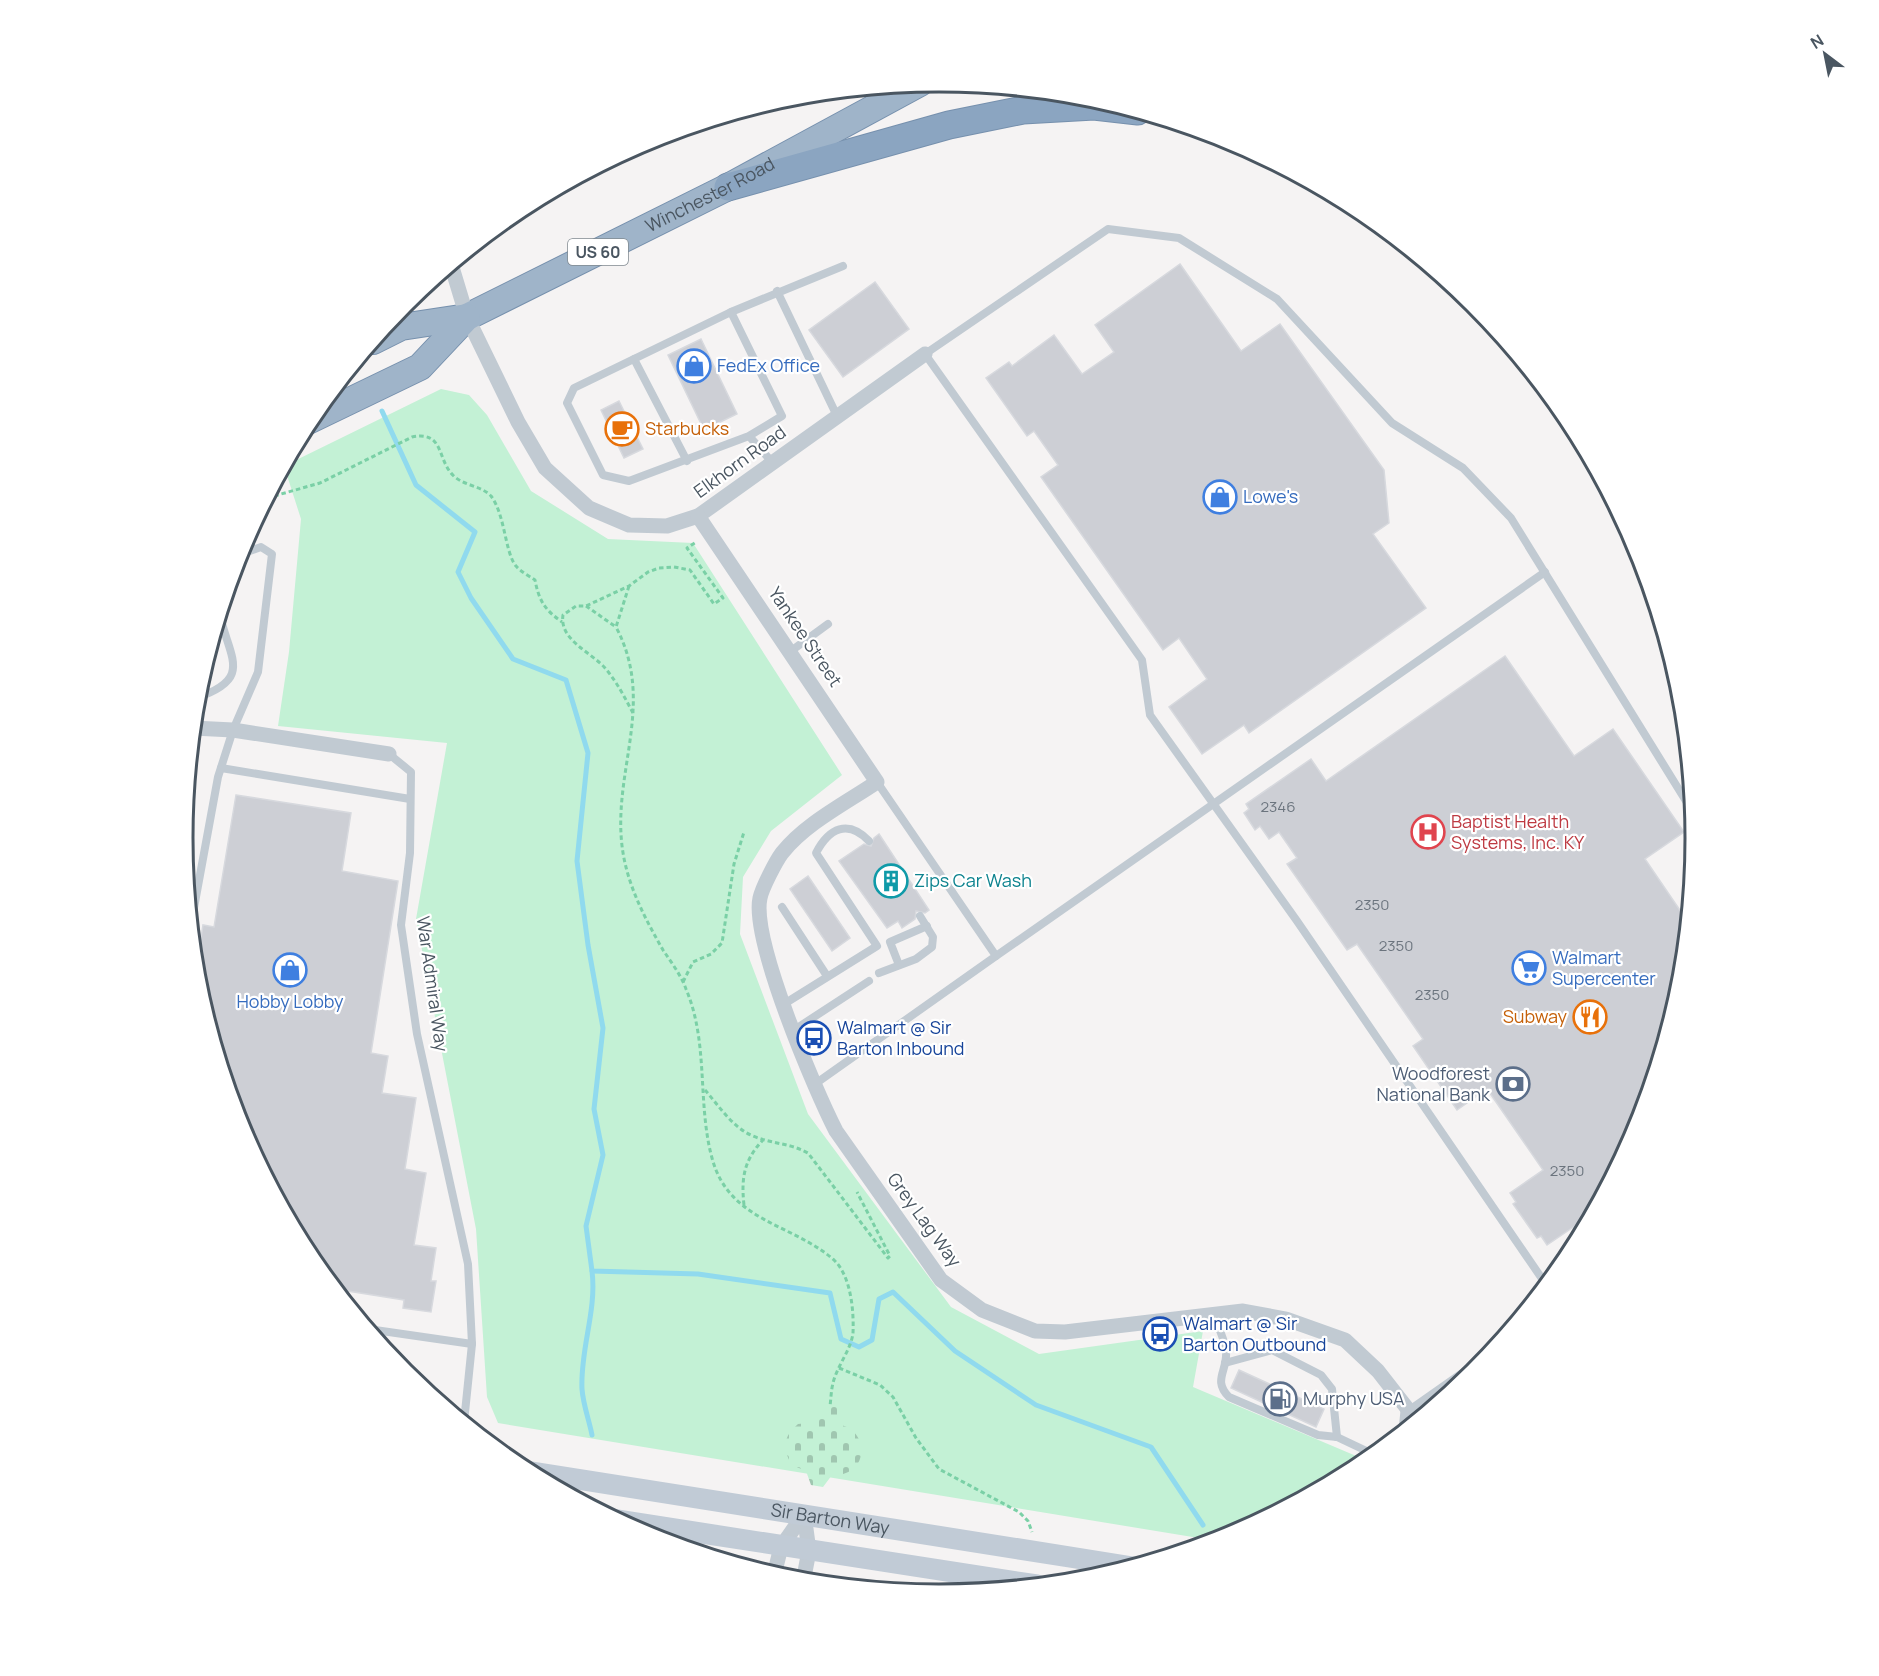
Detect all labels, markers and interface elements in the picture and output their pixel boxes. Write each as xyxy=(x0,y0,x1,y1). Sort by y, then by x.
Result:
north arrow xyxy=(1795,24,1855,84)
text: N xyxy=(1806,29,1828,54)
street label: Winchester Road xyxy=(641,151,778,237)
road number: US 60 xyxy=(568,239,628,265)
shop icon: FedEx Office xyxy=(676,348,712,384)
place label: FedEx Office xyxy=(717,353,820,377)
cafe icon: Starbucks xyxy=(604,411,640,447)
place label: Starbucks xyxy=(645,416,729,440)
street label: Elkhorn Road xyxy=(689,420,790,503)
shop icon: Lowe's xyxy=(1202,479,1238,515)
place label: Lowe's xyxy=(1243,484,1298,508)
street label: Yankee Street xyxy=(764,582,848,691)
house number: 2346 xyxy=(1261,796,1296,817)
place label: Baptist Health Systems, Inc. KY xyxy=(1451,809,1585,854)
hospital icon: Baptist Health Systems, Inc. KY xyxy=(1410,814,1446,850)
building icon: Zips Car Wash xyxy=(873,863,909,899)
place label: Zips Car Wash xyxy=(914,868,1032,892)
house number: 2350 xyxy=(1355,894,1389,915)
street label: War Admiral Way xyxy=(412,915,454,1054)
house number: 2350 xyxy=(1379,935,1413,956)
place label: Walmart Supercenter xyxy=(1552,945,1656,990)
supermarket icon: Walmart Supercenter xyxy=(1511,950,1547,986)
shop icon: Hobby Lobby xyxy=(272,952,308,988)
house number: 2350 xyxy=(1415,984,1449,1005)
place label: Hobby Lobby xyxy=(236,989,344,1013)
restaurant icon: Subway xyxy=(1572,999,1608,1035)
place label: Subway xyxy=(1503,1004,1567,1028)
place label: Walmart @ Sir Barton Inbound xyxy=(837,1015,965,1060)
bus stop icon: Walmart @ Sir Barton Inbound xyxy=(796,1020,832,1056)
place label: Woodforest National Bank xyxy=(1376,1061,1491,1106)
bank icon: Woodforest National Bank xyxy=(1495,1066,1531,1102)
house number: 2350 xyxy=(1550,1160,1584,1181)
street label: Grey Lag Way xyxy=(883,1168,967,1272)
place label: Walmart @ Sir Barton Outbound xyxy=(1183,1311,1327,1356)
bus stop icon: Walmart @ Sir Barton Outbound xyxy=(1142,1316,1178,1352)
fuel station icon: Murphy USA xyxy=(1262,1381,1298,1417)
place label: Murphy USA xyxy=(1303,1386,1405,1410)
street label: Sir Barton Way xyxy=(769,1497,892,1539)

